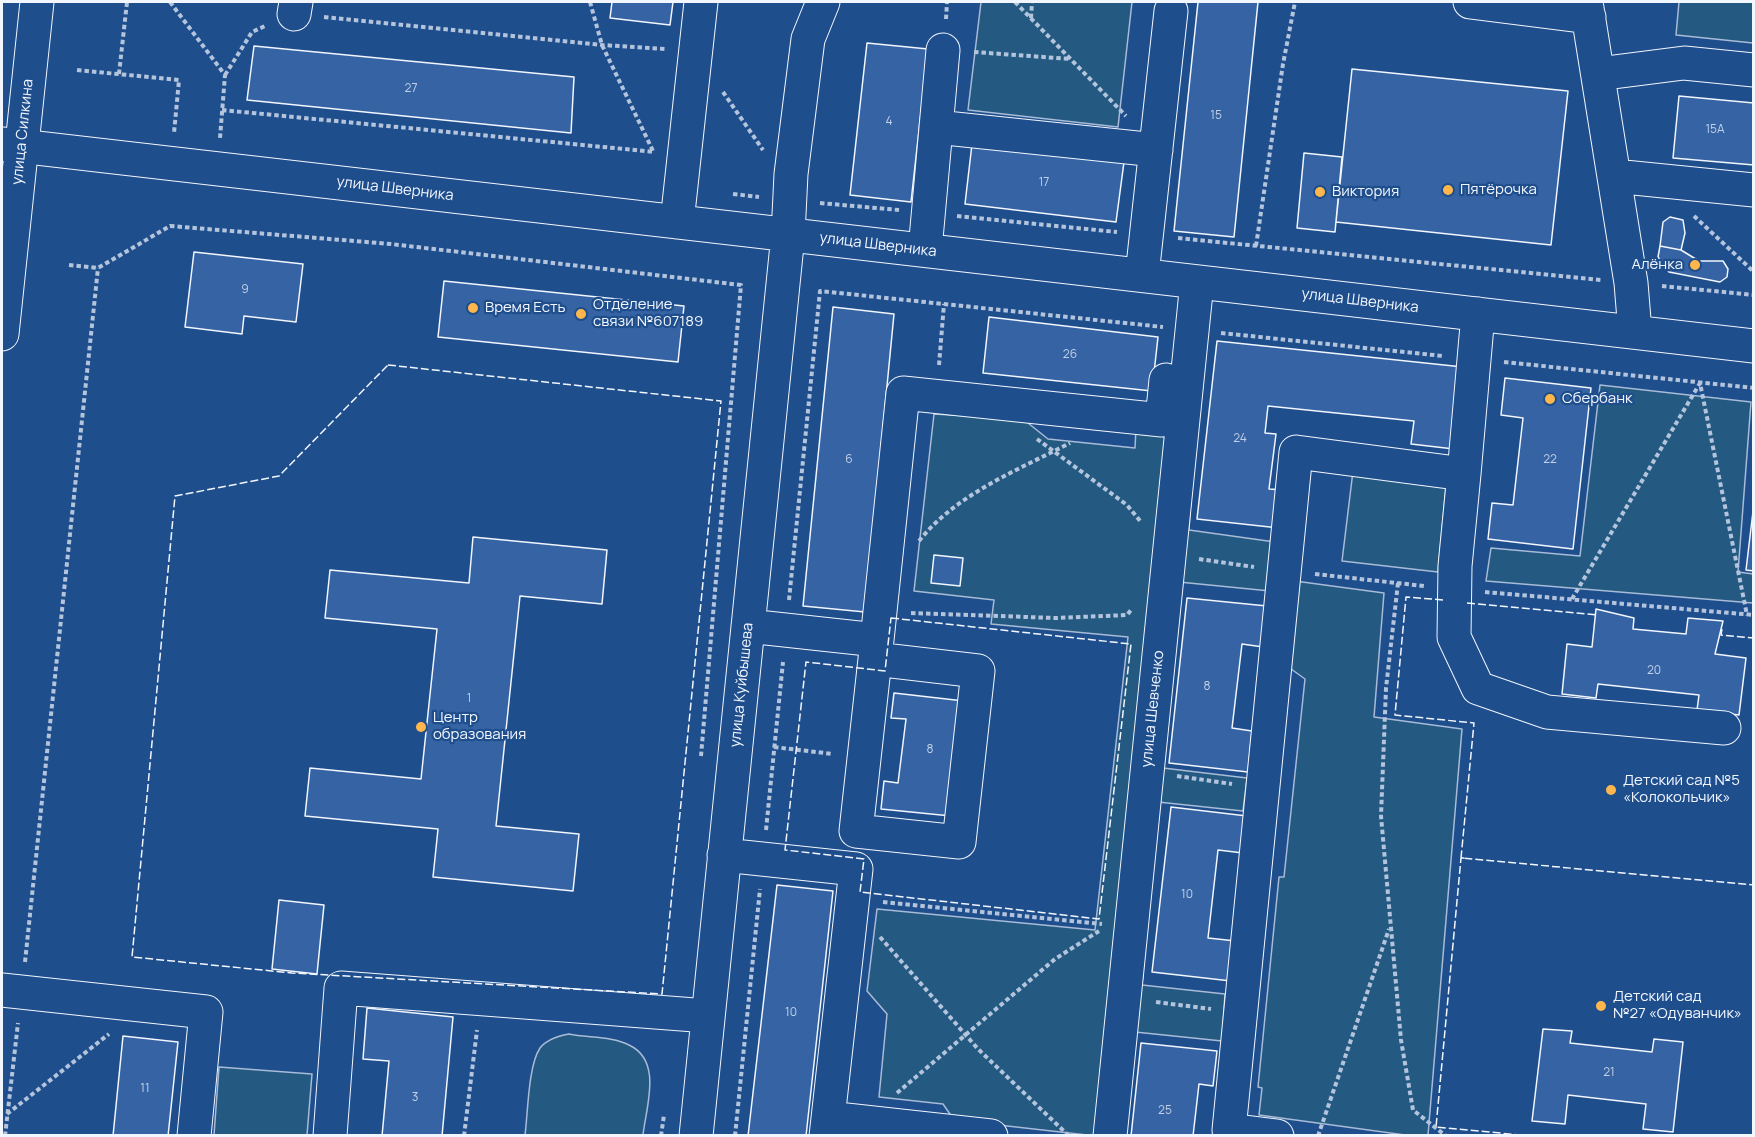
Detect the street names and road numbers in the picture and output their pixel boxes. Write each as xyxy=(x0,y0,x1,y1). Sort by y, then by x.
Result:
street label: улица Силкина xyxy=(8,78,38,186)
street label: улица Шверника xyxy=(335,173,455,205)
street label: улица Шверника xyxy=(818,229,938,261)
street label: улица Шверника xyxy=(1300,285,1420,317)
street label: улица Куйбышева xyxy=(726,622,758,748)
street label: улица Шевченко xyxy=(1138,650,1168,768)

